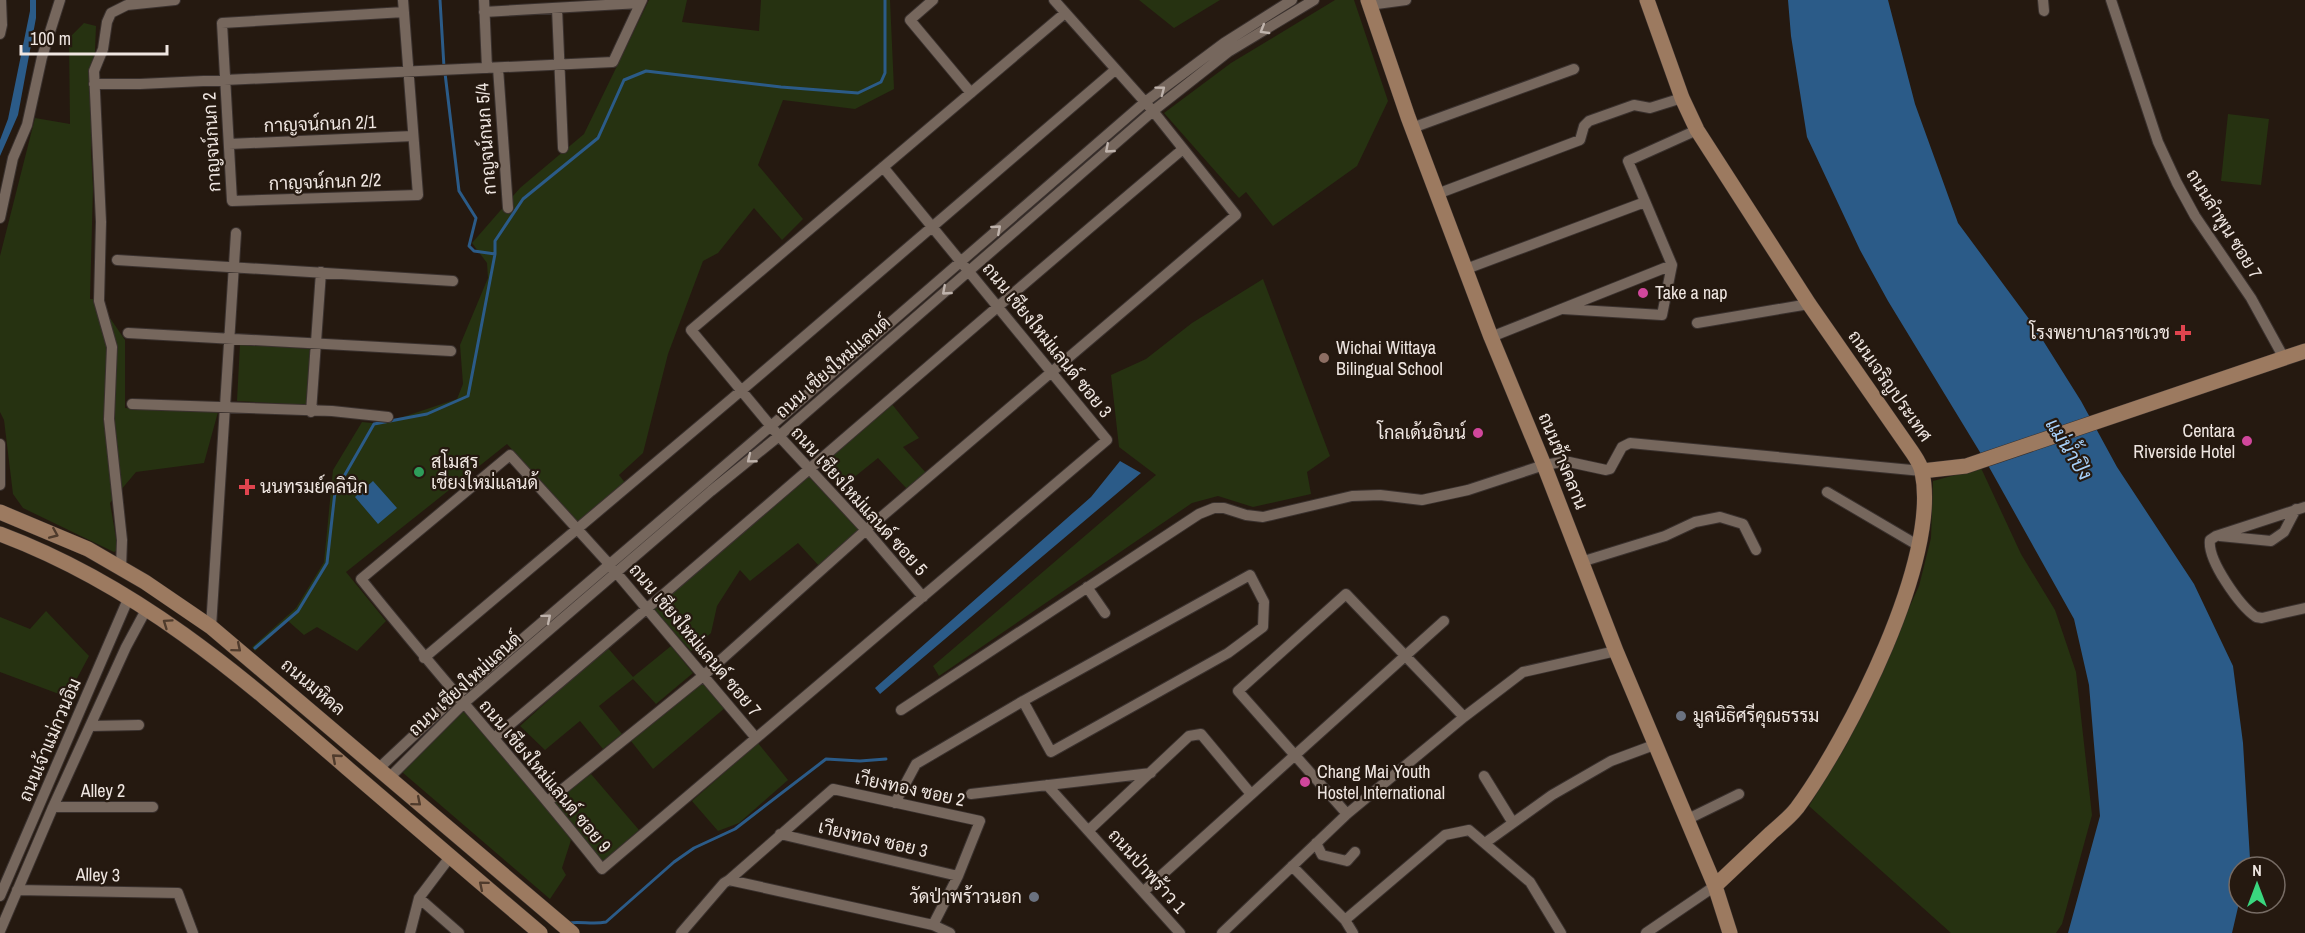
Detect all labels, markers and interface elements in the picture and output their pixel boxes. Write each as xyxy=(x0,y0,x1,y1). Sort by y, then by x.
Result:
scale bar xyxy=(21,18,166,56)
one-way arrow xyxy=(1260,23,1270,35)
text: 100 m xyxy=(30,26,71,51)
street label: กาญจน์กนก 5/4 xyxy=(469,82,502,196)
one-way arrow xyxy=(1155,86,1166,97)
street label: กาญจน์กนก 2 xyxy=(196,91,227,193)
street label: กาญจน์กนก 2/1 xyxy=(263,109,377,138)
one-way arrow xyxy=(1105,142,1116,153)
street label: ถนนลำพูน ซอย 7 xyxy=(2180,164,2268,284)
street label: กาญจน์กนก 2/2 xyxy=(268,167,382,196)
one-way arrow xyxy=(990,225,1001,236)
street label: ถนน เชียงใหม่แลนด์ ซอย 3 xyxy=(977,257,1118,423)
place label: Take a nap xyxy=(1655,280,1728,305)
one-way arrow xyxy=(942,283,953,294)
marker: Take a nap xyxy=(1636,286,1650,300)
street label: ถนน เชียงใหม่แลนด์ xyxy=(770,310,895,424)
place label: โรงพยาบาลราชเวช xyxy=(2028,320,2170,345)
marker: โรงพยาบาลราชเวช xyxy=(2174,324,2192,342)
street label: ถนนเจริญประเทศ xyxy=(1843,325,1938,447)
place label: Wichai Wittaya Bilingual School xyxy=(1336,335,1443,381)
marker: Wichai Wittaya Bilingual School xyxy=(1317,351,1331,365)
street label: ถนนช้างคลาน xyxy=(1533,409,1594,513)
water label: แม่น้ำปิง xyxy=(2040,410,2102,485)
place label: Centara Riverside Hotel xyxy=(2133,418,2235,464)
place label: โกลเด้นอินน์ xyxy=(1376,420,1466,445)
street label: ถนน เชียงใหม่แลนด์ ซอย 5 xyxy=(785,421,933,581)
marker: โกลเด้นอินน์ xyxy=(1471,426,1485,440)
marker: Centara Riverside Hotel xyxy=(2240,434,2254,448)
place label: สโมสร เชียงใหม่แลนด้ xyxy=(431,449,539,495)
one-way arrow xyxy=(746,451,757,462)
marker: สโมสร เชียงใหม่แลนด้ xyxy=(412,465,426,479)
place label: นนทรมย์คลินิก xyxy=(260,474,368,499)
marker: นนทรมย์คลินิก xyxy=(238,478,256,496)
one-way arrow xyxy=(48,527,59,539)
street label: ถนน เชียงใหม่แลนด์ ซอย 7 xyxy=(624,558,767,722)
one-way arrow xyxy=(540,614,551,625)
one-way arrow xyxy=(163,619,174,630)
street label: ถนน เชียงใหม่แลนด์ xyxy=(403,626,527,741)
one-way arrow xyxy=(230,641,241,652)
street label: ถนนมหิดล xyxy=(276,652,351,721)
street label: ถนนเจ้าแม่กวนอิม xyxy=(12,674,87,805)
street label: ถนน เชียงใหม่แลนด์ ซอย 9 xyxy=(474,694,617,858)
place label: มูลนิธิศรีคุณธรรม xyxy=(1693,703,1819,729)
marker: มูลนิธิศรีคุณธรรม xyxy=(1674,709,1688,723)
one-way arrow xyxy=(332,754,343,765)
place label: Chang Mai Youth Hostel International xyxy=(1317,759,1445,805)
street label: เาียงทอง ซอย 2 xyxy=(853,765,967,812)
marker: Chang Mai Youth Hostel International xyxy=(1298,775,1312,789)
street label: Alley 2 xyxy=(80,778,125,803)
one-way arrow xyxy=(410,794,421,805)
street label: เาียงทอง ซอย 3 xyxy=(816,814,930,863)
street label: ถนนป่าพร้าว 1 xyxy=(1103,823,1193,919)
north arrow xyxy=(2227,855,2287,915)
text: N xyxy=(2252,859,2262,881)
street label: Alley 3 xyxy=(75,862,120,887)
one-way arrow xyxy=(479,881,490,892)
place label: วัดป่าพร้าวนอก xyxy=(910,884,1022,909)
marker: วัดป่าพร้าวนอก xyxy=(1027,890,1041,904)

